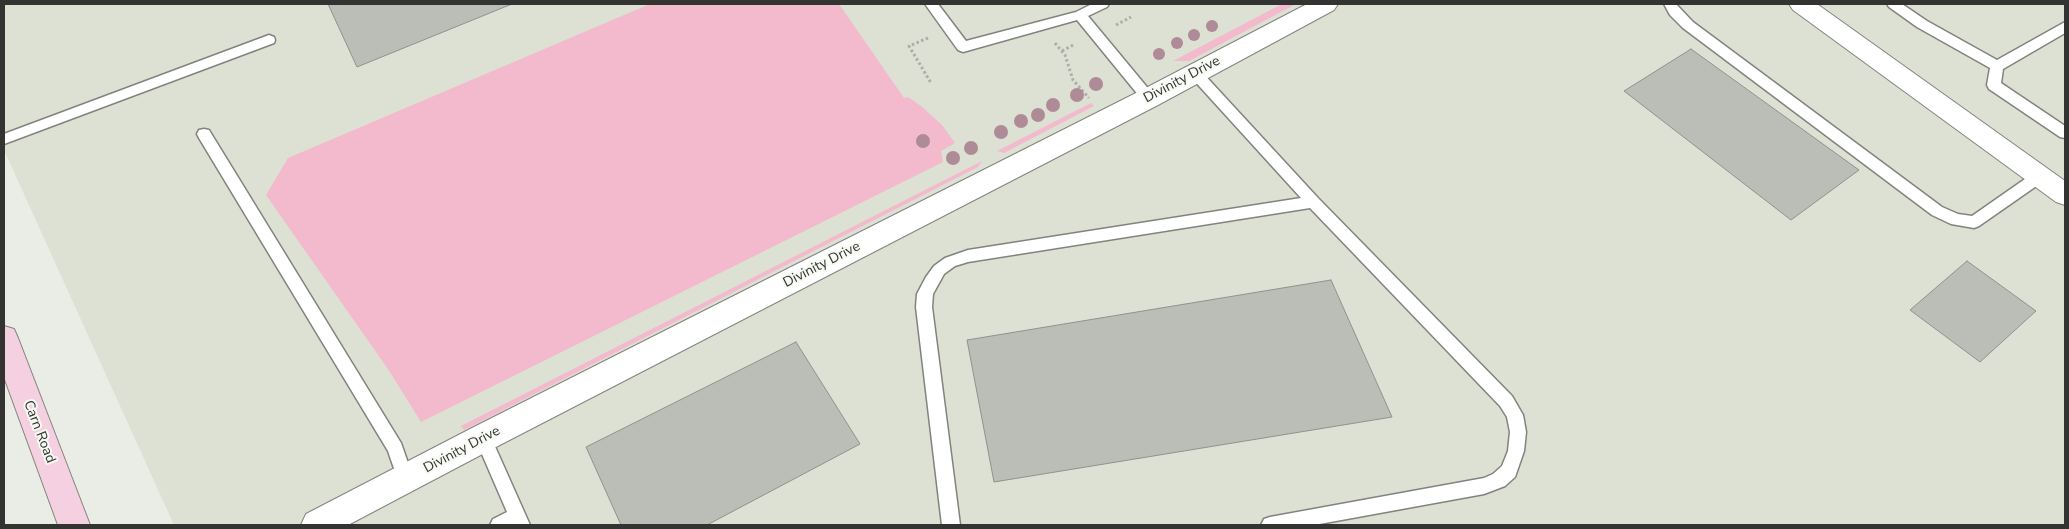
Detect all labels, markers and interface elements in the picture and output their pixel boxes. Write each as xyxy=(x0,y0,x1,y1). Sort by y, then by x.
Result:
street label: Divinity Drive xyxy=(1141,53,1223,107)
street label: Divinity Drive xyxy=(781,238,863,292)
street label: Carn Road xyxy=(19,398,59,466)
street label: Divinity Drive xyxy=(421,423,503,477)

